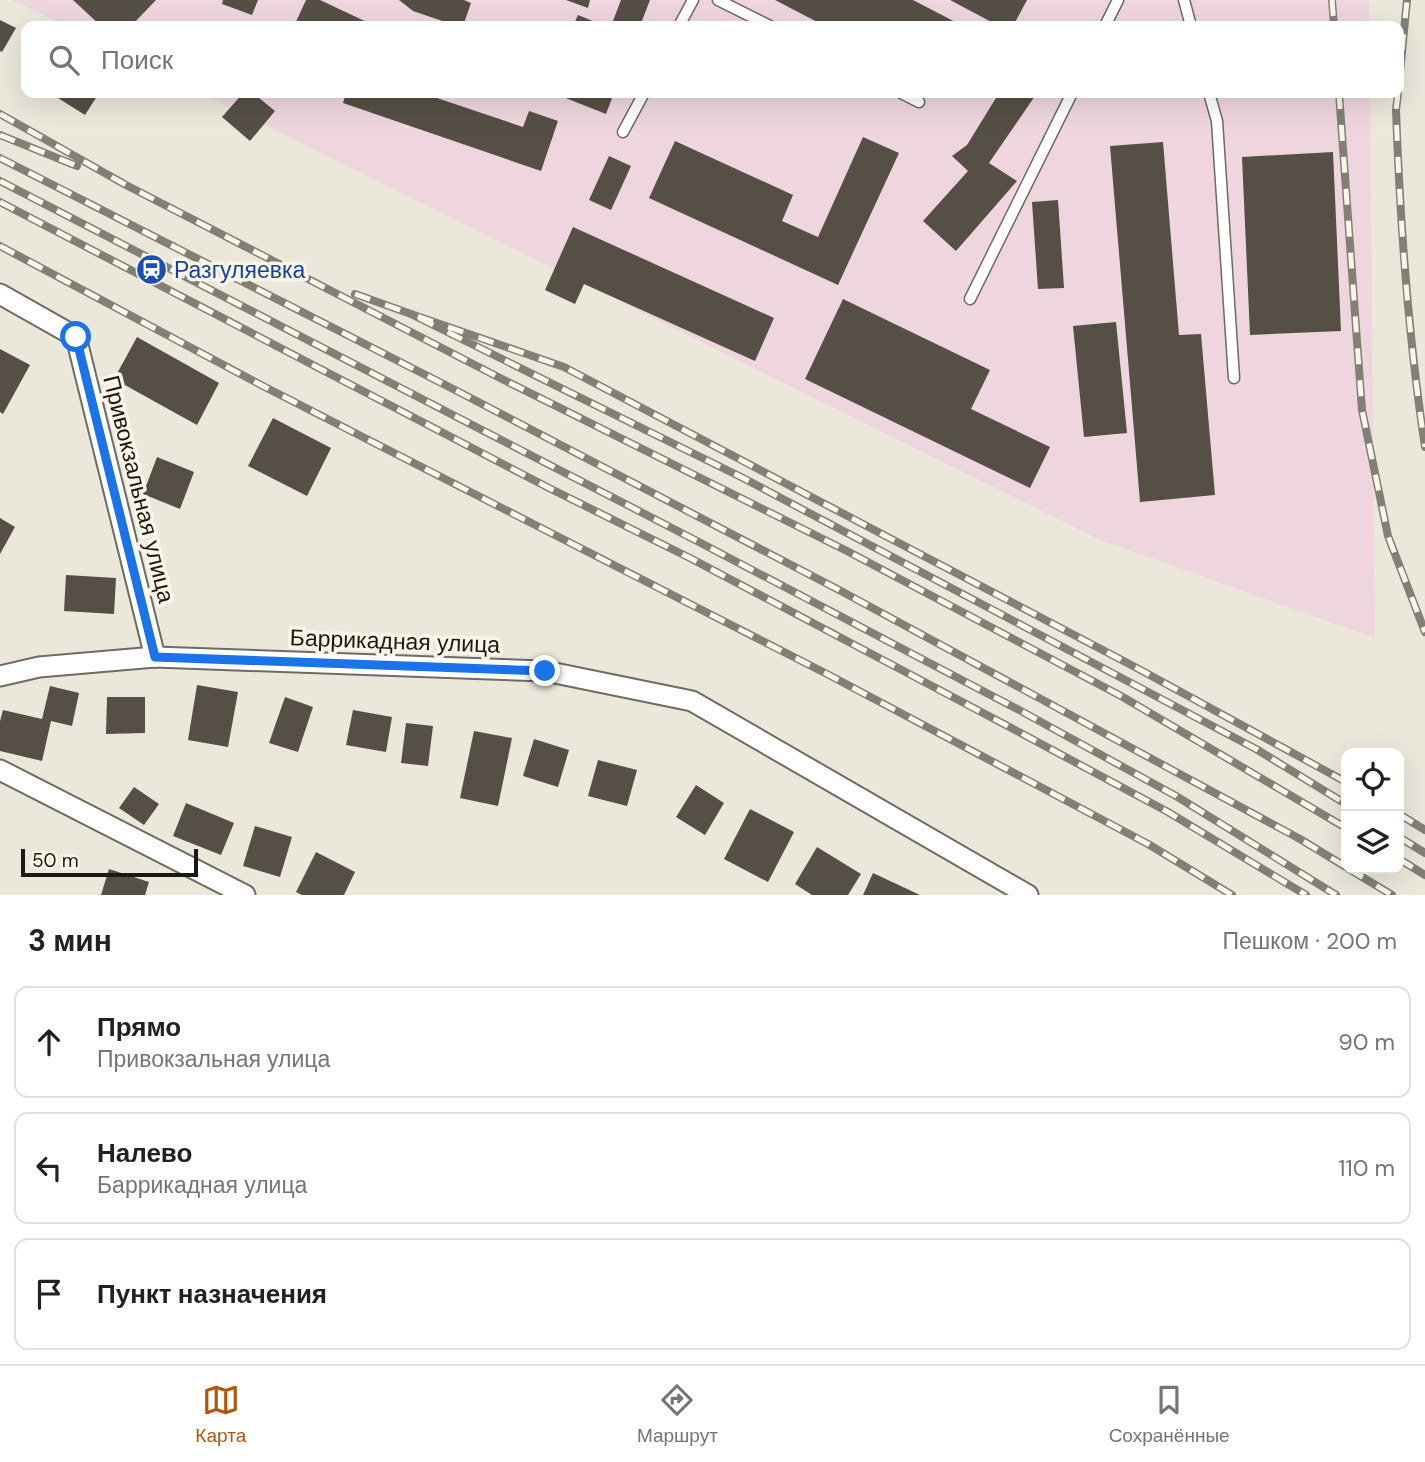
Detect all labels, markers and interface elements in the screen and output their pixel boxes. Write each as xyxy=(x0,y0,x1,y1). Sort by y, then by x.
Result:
search box xyxy=(21,21,1404,98)
icon: search xyxy=(45,41,83,79)
text: Поиск xyxy=(101,43,173,77)
station icon: Разгуляевка xyxy=(134,253,168,287)
place label: Разгуляевка xyxy=(174,255,305,285)
route start xyxy=(60,321,91,352)
street label: Привокзальная улица xyxy=(96,372,182,606)
street label: Баррикадная улица xyxy=(289,622,501,660)
route end xyxy=(529,655,560,686)
map controls xyxy=(1341,748,1404,874)
button: locate xyxy=(1341,748,1404,811)
button: layers xyxy=(1341,811,1404,874)
scale bar xyxy=(21,846,198,878)
text: 50 m xyxy=(32,848,79,873)
text: 3 мин xyxy=(28,921,112,960)
text: Пешком · 200 m xyxy=(1222,926,1397,956)
text: Прямо xyxy=(97,1010,181,1044)
icon: ahead xyxy=(30,1023,68,1061)
text: 90 m xyxy=(1338,1027,1395,1057)
text: Привокзальная улица xyxy=(97,1044,330,1074)
text: Налево xyxy=(97,1136,192,1170)
icon: left xyxy=(30,1149,68,1187)
text: 110 m xyxy=(1338,1153,1395,1183)
text: Баррикадная улица xyxy=(97,1170,307,1200)
icon: arrive xyxy=(30,1275,68,1313)
text: Пункт назначения xyxy=(97,1277,327,1311)
tab: Карта xyxy=(195,1381,246,1448)
tab: Маршрут xyxy=(637,1381,718,1448)
tab: Сохранённые xyxy=(1109,1381,1230,1448)

